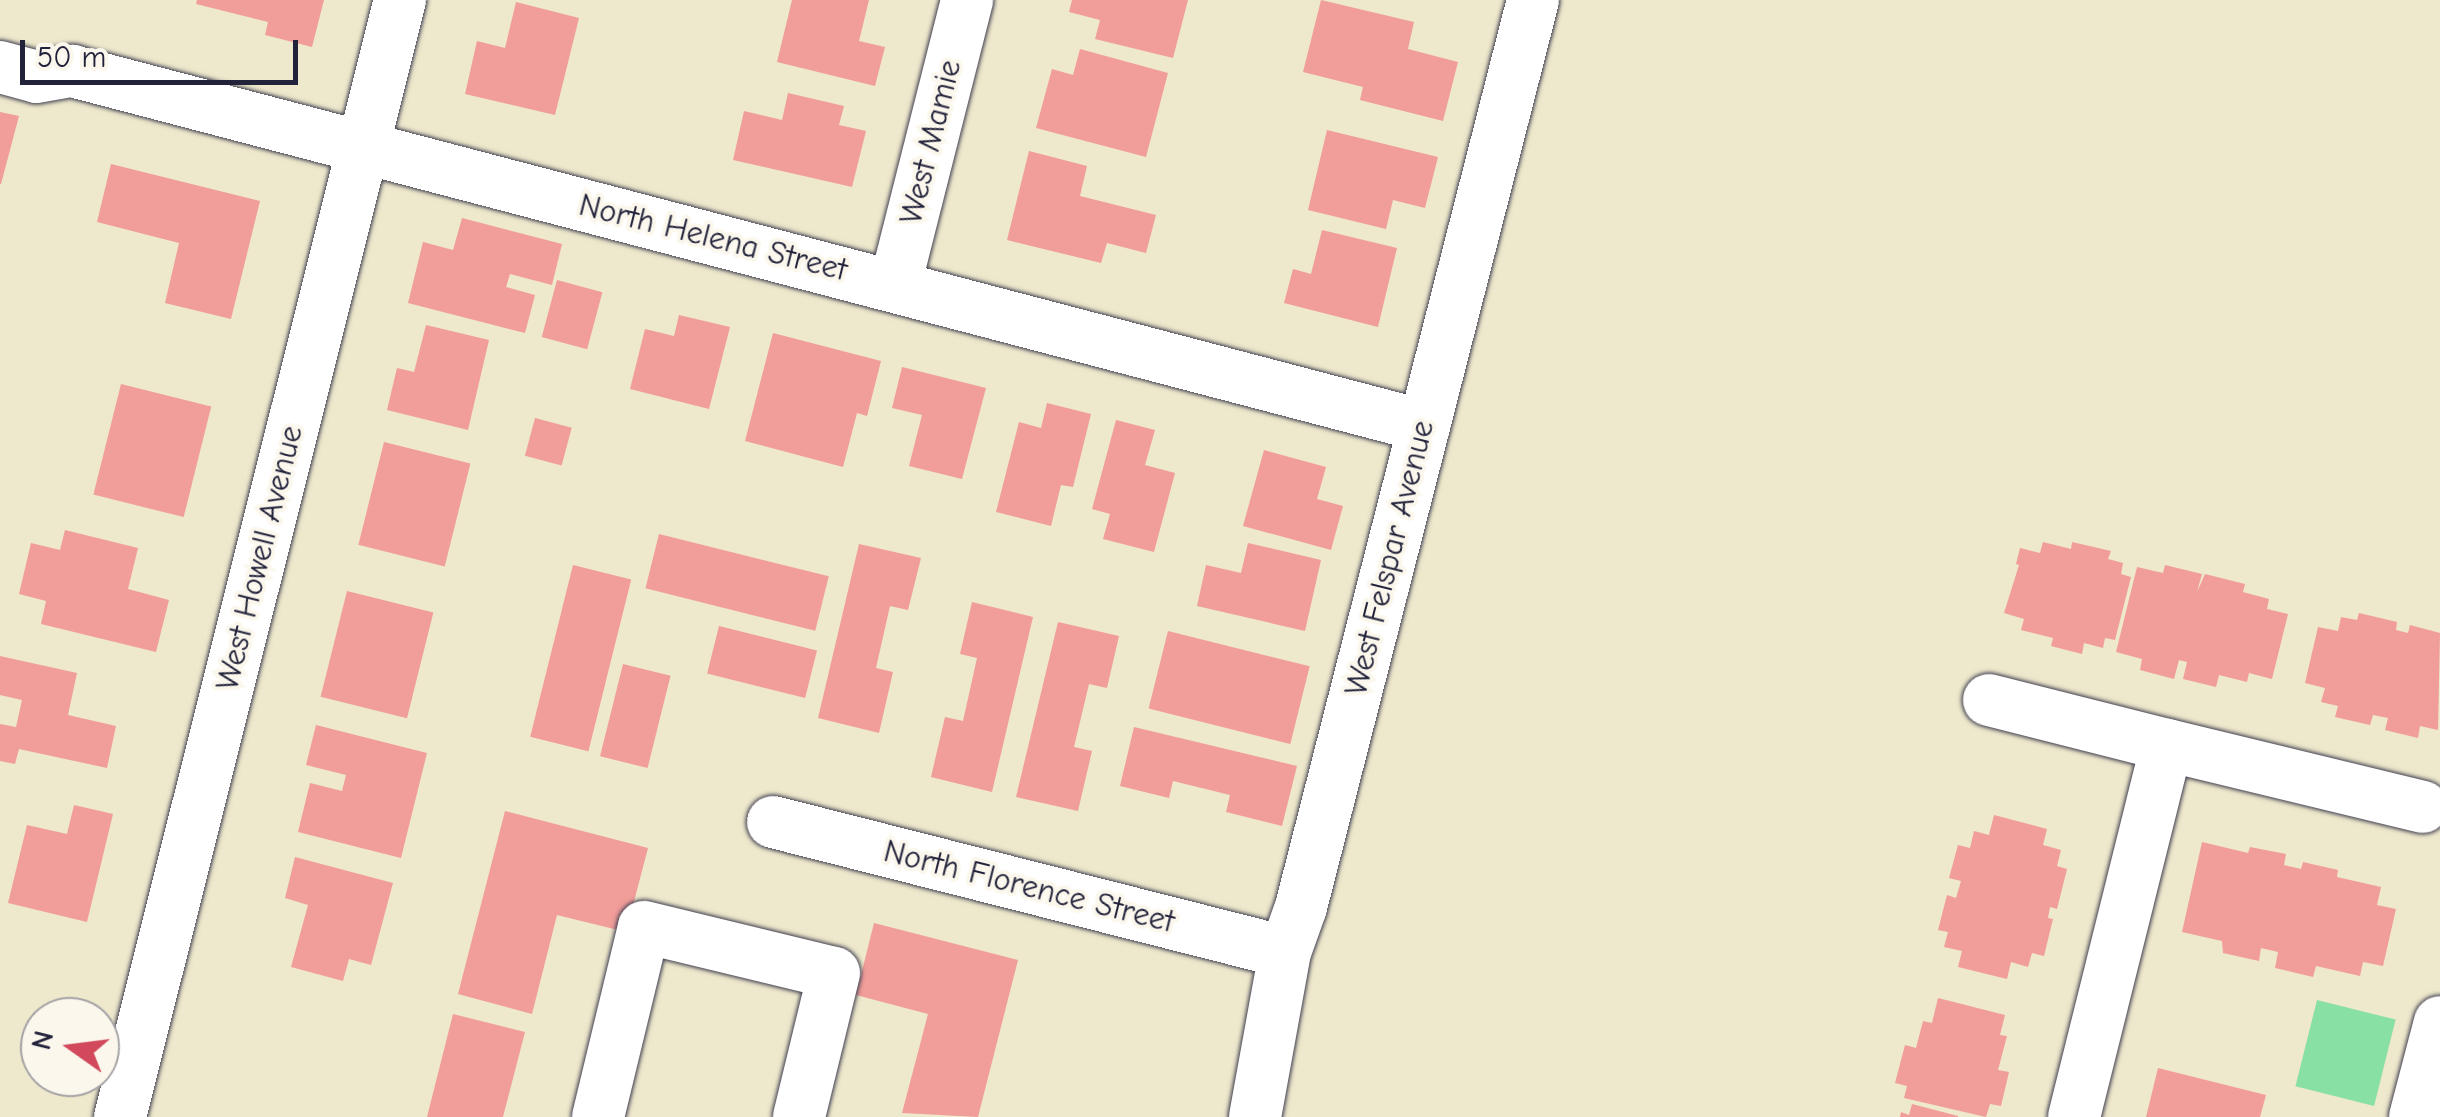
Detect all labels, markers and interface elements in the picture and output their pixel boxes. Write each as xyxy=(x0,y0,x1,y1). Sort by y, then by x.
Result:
scale bar xyxy=(25,20,302,82)
text: 50 m xyxy=(37,40,106,75)
street label: West Mamie xyxy=(892,56,970,228)
street label: North Helena Street xyxy=(575,186,851,290)
street label: West Felspar Avenue xyxy=(1337,417,1443,699)
street label: West Howell Avenue xyxy=(209,422,311,694)
street label: North Florence Street xyxy=(880,832,1178,942)
north arrow xyxy=(20,997,120,1097)
text: N xyxy=(25,1028,61,1053)

